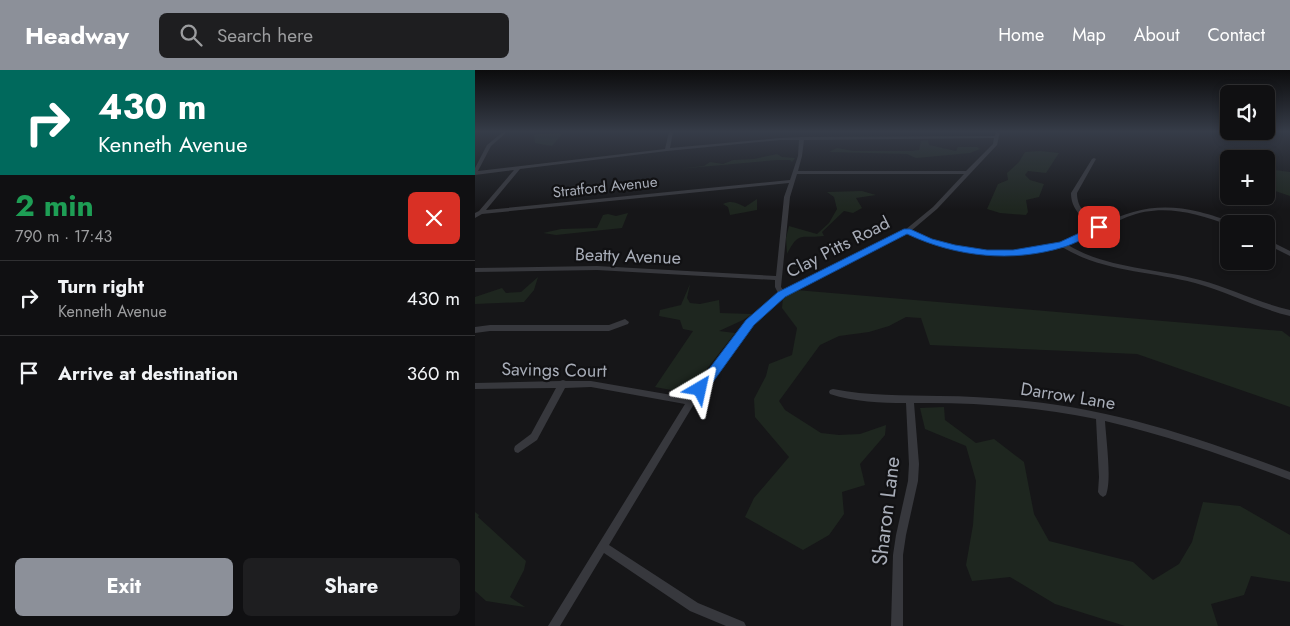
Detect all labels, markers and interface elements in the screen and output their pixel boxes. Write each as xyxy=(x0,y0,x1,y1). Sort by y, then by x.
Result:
search box xyxy=(159,13,509,58)
text: Headway xyxy=(25,18,129,53)
icon: search xyxy=(177,21,205,49)
text: Search here xyxy=(217,22,313,49)
text: Home xyxy=(998,22,1044,48)
text: Map xyxy=(1072,22,1106,48)
text: About xyxy=(1134,22,1179,48)
text: Contact xyxy=(1207,22,1265,48)
text: 430 m xyxy=(98,82,207,132)
map controls xyxy=(1220,85,1275,270)
button: sound xyxy=(1220,85,1275,140)
icon: right xyxy=(15,90,80,155)
text: Kenneth Avenue xyxy=(98,128,248,160)
button: + xyxy=(1220,150,1275,205)
street label: Stratford Avenue xyxy=(552,171,659,203)
text: 2 min xyxy=(15,184,94,227)
button: close xyxy=(408,192,460,244)
pin xyxy=(1078,206,1120,248)
street label: Clay Pitts Road xyxy=(782,210,894,284)
icon: arrive xyxy=(1085,213,1113,241)
button: − xyxy=(1220,215,1275,270)
text: 790 m · 17:43 xyxy=(15,225,112,248)
street label: Beatty Avenue xyxy=(575,241,681,271)
text: Turn right xyxy=(58,273,144,300)
icon: right xyxy=(15,284,43,312)
text: 430 m xyxy=(407,285,460,312)
text: Kenneth Avenue xyxy=(58,300,167,323)
street label: Savings Court xyxy=(501,356,608,384)
icon: arrive xyxy=(15,359,43,387)
text: Arrive at destination xyxy=(58,360,238,387)
text: 360 m xyxy=(407,360,460,387)
position arrow xyxy=(673,362,725,414)
street label: Darrow Lane xyxy=(1019,376,1117,416)
street label: Sharon Lane xyxy=(864,455,908,567)
button: Exit xyxy=(15,558,233,616)
button: Share xyxy=(243,558,460,616)

